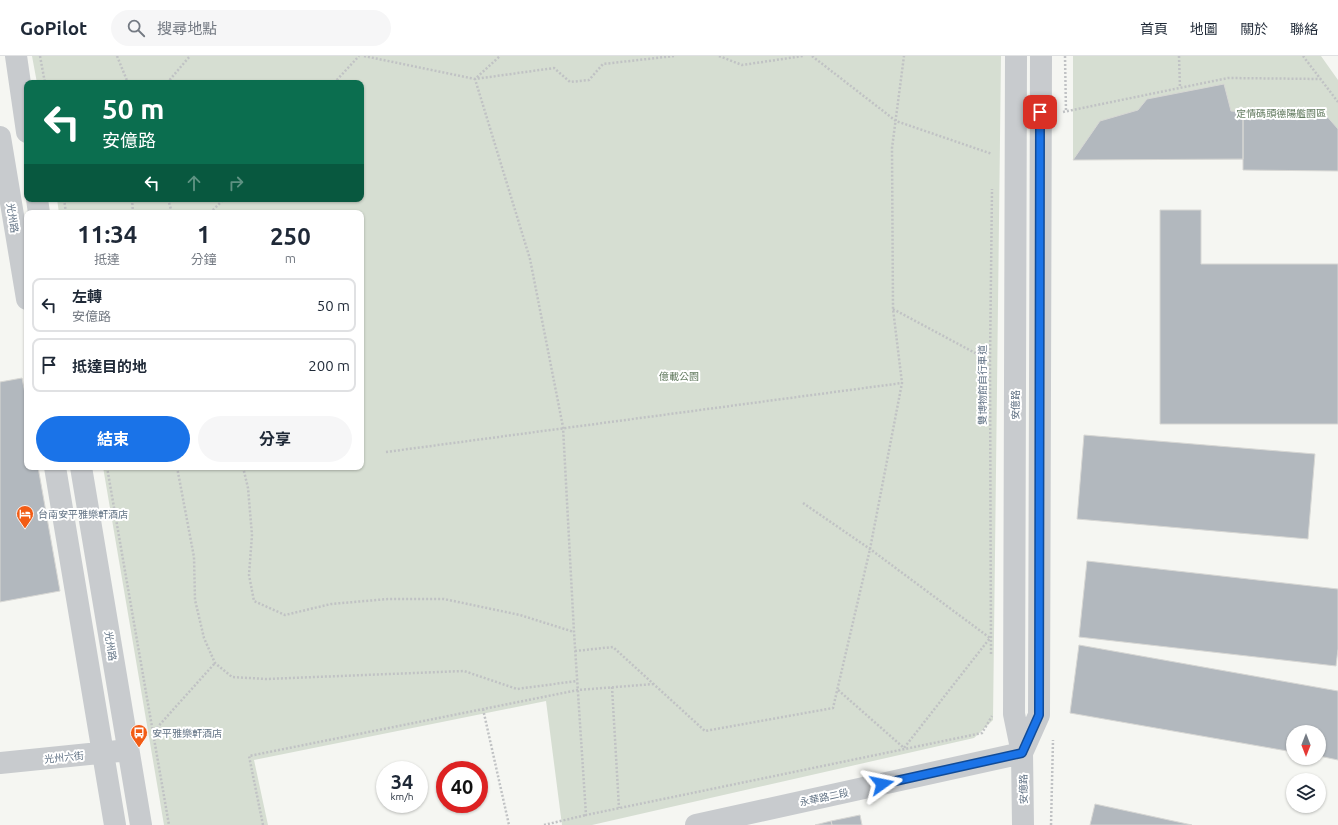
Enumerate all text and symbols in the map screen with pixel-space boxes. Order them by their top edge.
search box [111,10,391,46]
text: GoPilot [20,17,87,39]
icon: search [125,17,147,39]
text: 搜尋地點 [157,20,217,37]
text: 首頁 [1140,21,1168,37]
text: 地圖 [1190,21,1218,37]
text: 關於 [1240,21,1268,37]
text: 聯絡 [1290,21,1318,37]
text: 50 m [102,93,164,124]
pin [1023,95,1057,129]
icon: left [36,96,88,148]
icon: arrive [1029,101,1051,123]
park label: 定情碼頭德陽艦園區 [1236,108,1326,119]
text: 安億路 [102,130,156,150]
icon: left [141,172,163,194]
icon: ahead [183,172,205,194]
icon: right [225,172,247,194]
street label: 光州路 [5,202,20,234]
text: 11:34 [77,221,137,248]
text: 1 [197,221,211,248]
text: 250 [270,223,311,250]
text: m [285,251,296,265]
text: 抵達 [94,252,120,266]
text: 分鐘 [191,252,217,266]
text: 左轉 [72,288,102,305]
icon: left [38,294,60,316]
text: 50 m [317,297,350,314]
text: 安億路 [72,309,111,323]
street label: 雙博物館自行車道 [977,345,988,425]
icon: arrive [38,354,60,376]
text: 200 m [308,357,350,374]
text: 抵達目的地 [72,358,147,375]
park label: 億載公園 [659,371,699,382]
street label: 安億路 [1010,390,1021,420]
button: 結束 [36,416,190,462]
button: 分享 [198,416,352,462]
hotel icon: 台南安平雅樂軒酒店 [15,504,35,529]
place label: 台南安平雅樂軒酒店 [38,509,128,520]
street label: 光州路 [103,630,118,662]
bus stop icon: 安平雅樂軒酒店 [129,723,149,748]
north arrow [1286,725,1326,765]
map controls [1286,725,1326,813]
place label: 安平雅樂軒酒店 [152,728,222,739]
street label: 光州六街 [44,750,85,765]
speed limit sign: 40 [436,761,488,813]
position arrow [861,763,903,805]
text: 34 [391,770,413,793]
button: layers [1286,773,1326,813]
street label: 安億路 [1018,774,1029,804]
street label: 永華路二段 [799,787,850,808]
text: km/h [390,791,414,802]

